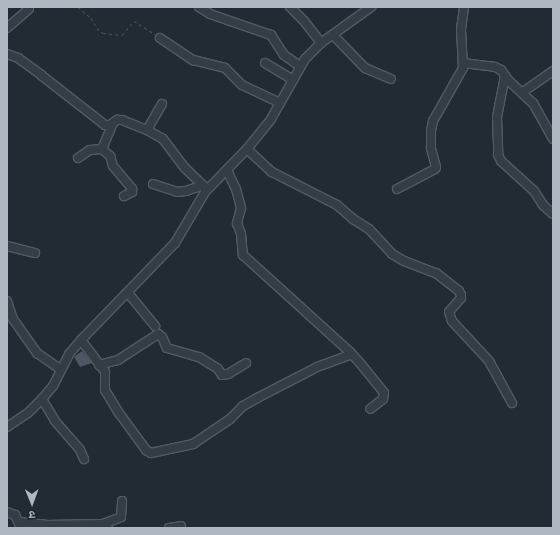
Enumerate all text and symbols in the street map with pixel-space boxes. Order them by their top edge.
north arrow [12,483,52,523]
text: उ [29,508,36,522]

